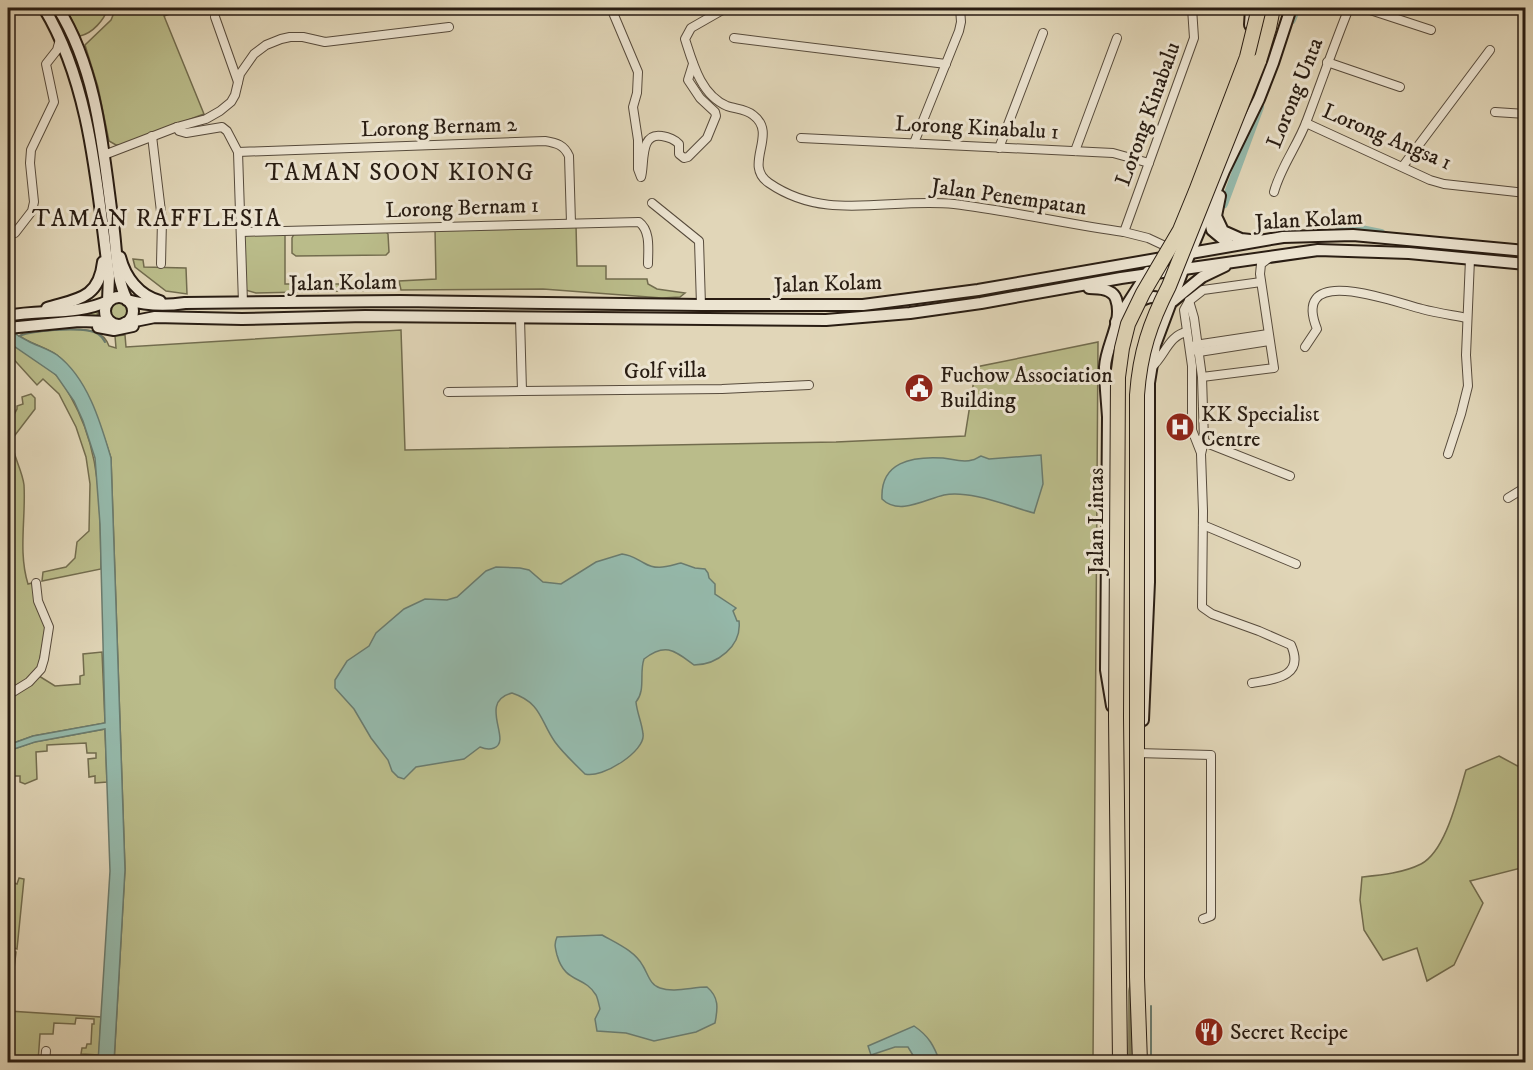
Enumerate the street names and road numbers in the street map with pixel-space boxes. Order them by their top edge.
street label: Lorong Unta [1261,33,1330,152]
street label: Lorong Kinabalu [1109,38,1187,190]
street label: Lorong Angsa 1 [1318,98,1456,176]
street label: Lorong Kinabalu 1 [894,110,1060,146]
street label: Lorong Bernam 2 [360,111,518,143]
street label: Jalan Penempatan [928,172,1089,221]
street label: Lorong Bernam 1 [385,192,539,224]
street label: Jalan Kolam [1252,204,1364,236]
street label: Jalan Kolam [287,269,397,297]
street label: Jalan Kolam [771,269,883,299]
street label: Golf villa [624,357,707,385]
street label: Jalan Lintas [1083,468,1110,576]

